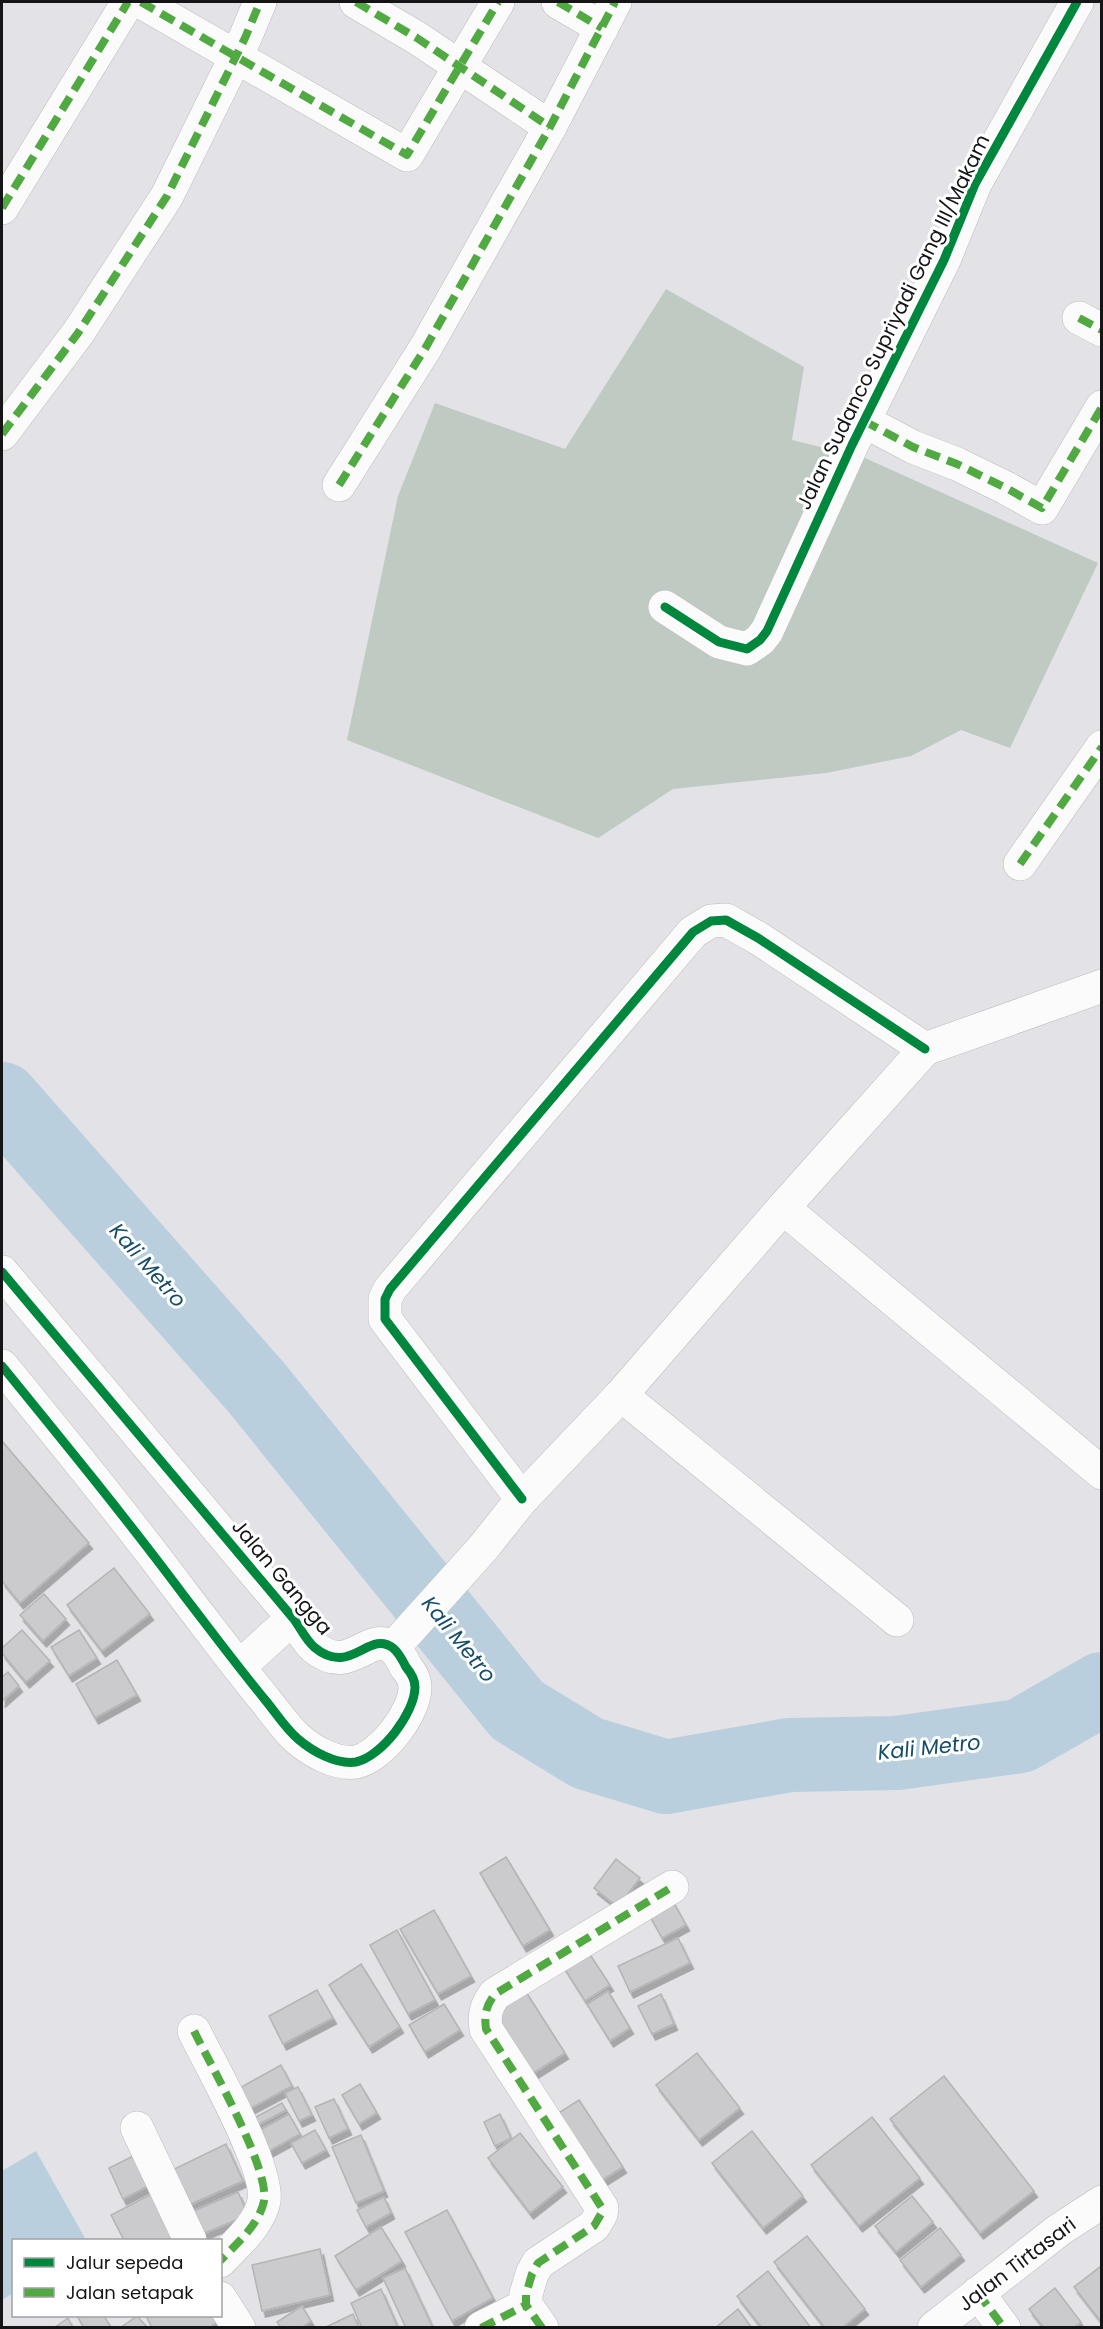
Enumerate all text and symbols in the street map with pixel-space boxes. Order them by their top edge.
street label: Jalan Sudanco Supriyadi Gang III/Makam [790,130,996,514]
water label: Kali Metro [103,1216,193,1314]
street label: Jalan Gangga [225,1513,339,1641]
water label: Kali Metro [415,1590,503,1688]
water label: Kali Metro [876,1727,982,1767]
street label: Jalan Tirtasari [952,2210,1082,2318]
legend [12,2239,222,2317]
text: Jalur sepeda [66,2250,183,2275]
text: Jalan setapak [66,2280,194,2305]

